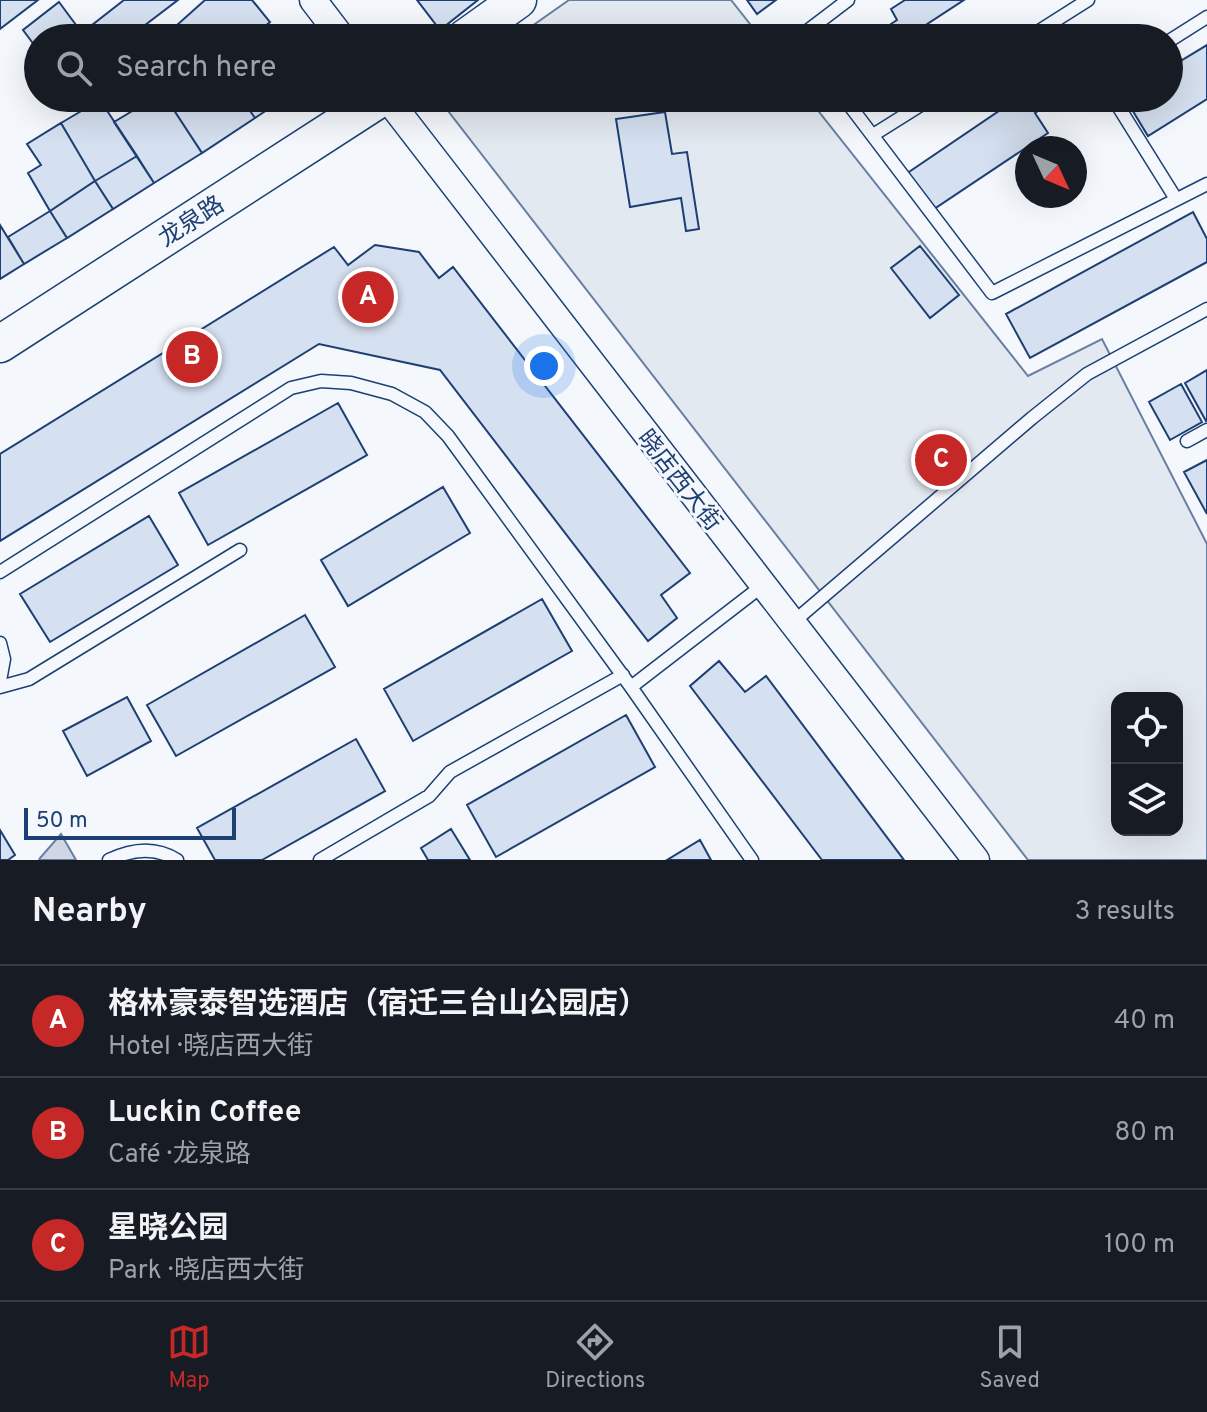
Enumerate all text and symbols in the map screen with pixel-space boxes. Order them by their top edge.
search box [24,24,1183,112]
icon: search [52,46,96,90]
text: Search here [116,50,276,87]
north arrow [1015,136,1087,208]
street label: 龙泉路 [154,190,230,255]
pin: A [342,267,394,327]
pin: B [166,327,218,387]
your location [524,346,564,386]
street label: 晓店西大街 [630,425,727,538]
pin: C [915,430,967,490]
map controls [1111,692,1183,836]
button: locate [1111,692,1183,764]
button: layers [1111,764,1183,836]
scale bar [24,804,236,840]
text: 50 m [36,808,88,835]
text: Nearby [32,891,147,934]
text: 3 results [1075,896,1175,929]
text: 格林豪泰智选酒店（宿迁三台山公园店） [108,987,648,1024]
text: A [49,1005,67,1038]
text: 40 m [1114,1005,1175,1038]
text: Hotel · 晓店西大街 [108,1031,313,1064]
text: Luckin Coffee [108,1095,301,1132]
text: B [49,1117,67,1150]
text: 80 m [1115,1117,1175,1150]
text: Café · 龙泉路 [108,1139,251,1172]
text: 星晓公园 [108,1211,228,1248]
text: C [50,1229,66,1262]
text: 100 m [1104,1229,1175,1262]
text: Park · 晓店西大街 [108,1255,304,1288]
tab: Map [167,1320,211,1395]
tab: Directions [545,1320,645,1395]
tab: Saved [979,1320,1040,1395]

